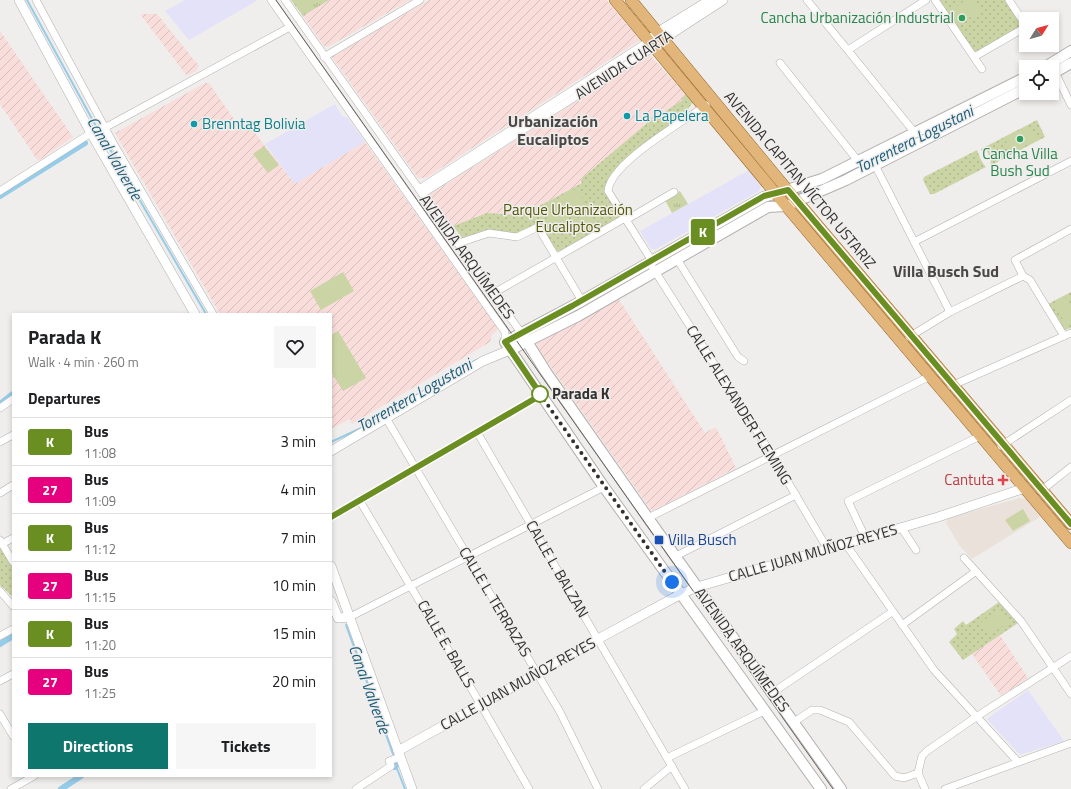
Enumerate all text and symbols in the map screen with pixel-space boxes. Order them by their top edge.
place label: Cancha Urbanización Industrial [760,6,954,29]
north arrow [1019,12,1059,52]
map controls [1019,12,1059,100]
marker: Cancha Urbanización Industrial [957,13,967,23]
street label: AVENIDA CUARTA [570,24,677,105]
button: locate [1019,60,1059,100]
street label: AVENIDA CAPITAN VÍCTOR USTARIZ [719,86,882,274]
water label: Torrentera Logustani [851,98,979,179]
place label: La Papelera [635,104,709,127]
district label: Urbanización Eucaliptos [508,109,598,151]
marker: La Papelera [622,111,632,121]
water label: Canal Valverde [81,112,149,206]
place label: Brenntag Bolivia [202,112,306,135]
marker: Brenntag Bolivia [189,119,199,129]
marker: Cancha Villa Bush Sud [1015,134,1025,144]
place label: Cancha Villa Bush Sud [982,142,1058,182]
street label: AVENIDA ARQUÍMEDES [414,189,521,324]
park label: Parque Urbanización Eucaliptos [503,198,633,238]
line badge: K [690,219,716,245]
text: K [699,221,707,242]
district label: Villa Busch Sud [893,259,999,283]
street label: CALLE ALEXANDER FLEMING [681,320,798,489]
text: Parada K [28,322,101,351]
button: heart [274,326,316,368]
water label: Torrentera Logustani [352,351,478,438]
text: Walk · 4 min · 260 m [28,352,139,372]
place label: Parada K [552,382,610,405]
marker: Parada K [531,385,549,403]
text: Departures [28,387,101,410]
text: Bus [84,420,109,443]
text: 3 min [280,430,316,453]
text: K [46,431,54,452]
text: 11:08 [84,443,116,463]
text: Bus [84,468,109,491]
place label: Cantuta [944,468,994,491]
marker: Cantuta [997,474,1009,486]
text: 4 min [280,478,316,501]
text: 27 [42,479,58,500]
text: 11:09 [84,491,116,511]
text: Bus [84,516,109,539]
street label: CALLE L. BALZAN [520,516,595,622]
street label: CALLE JUAN MUÑOZ REYES [726,517,900,588]
text: 7 min [280,526,316,549]
text: K [46,527,54,548]
place label: Villa Busch [668,528,737,551]
marker: Villa Busch [653,534,665,546]
text: 11:12 [84,539,116,559]
street label: CALLE L. TERRAZAS [453,542,538,661]
text: Bus [84,564,109,587]
your location [662,572,682,592]
text: 10 min [272,574,316,597]
text: 27 [42,575,58,596]
street label: AVENIDA ARQUÍMEDES [689,582,796,717]
text: 11:15 [84,587,116,607]
street label: CALLE E. BALLS [412,595,481,692]
text: Bus [84,612,109,635]
text: 15 min [272,622,316,645]
text: K [46,623,54,644]
street label: CALLE JUAN MUÑOZ REYES [436,631,600,736]
text: 11:20 [84,635,116,655]
water label: Canal Valverde [343,641,398,738]
text: Bus [84,660,109,683]
text: 20 min [272,670,316,693]
text: 27 [42,671,58,692]
text: 11:25 [84,683,116,703]
button: Directions [28,723,168,769]
button: Tickets [176,723,316,769]

